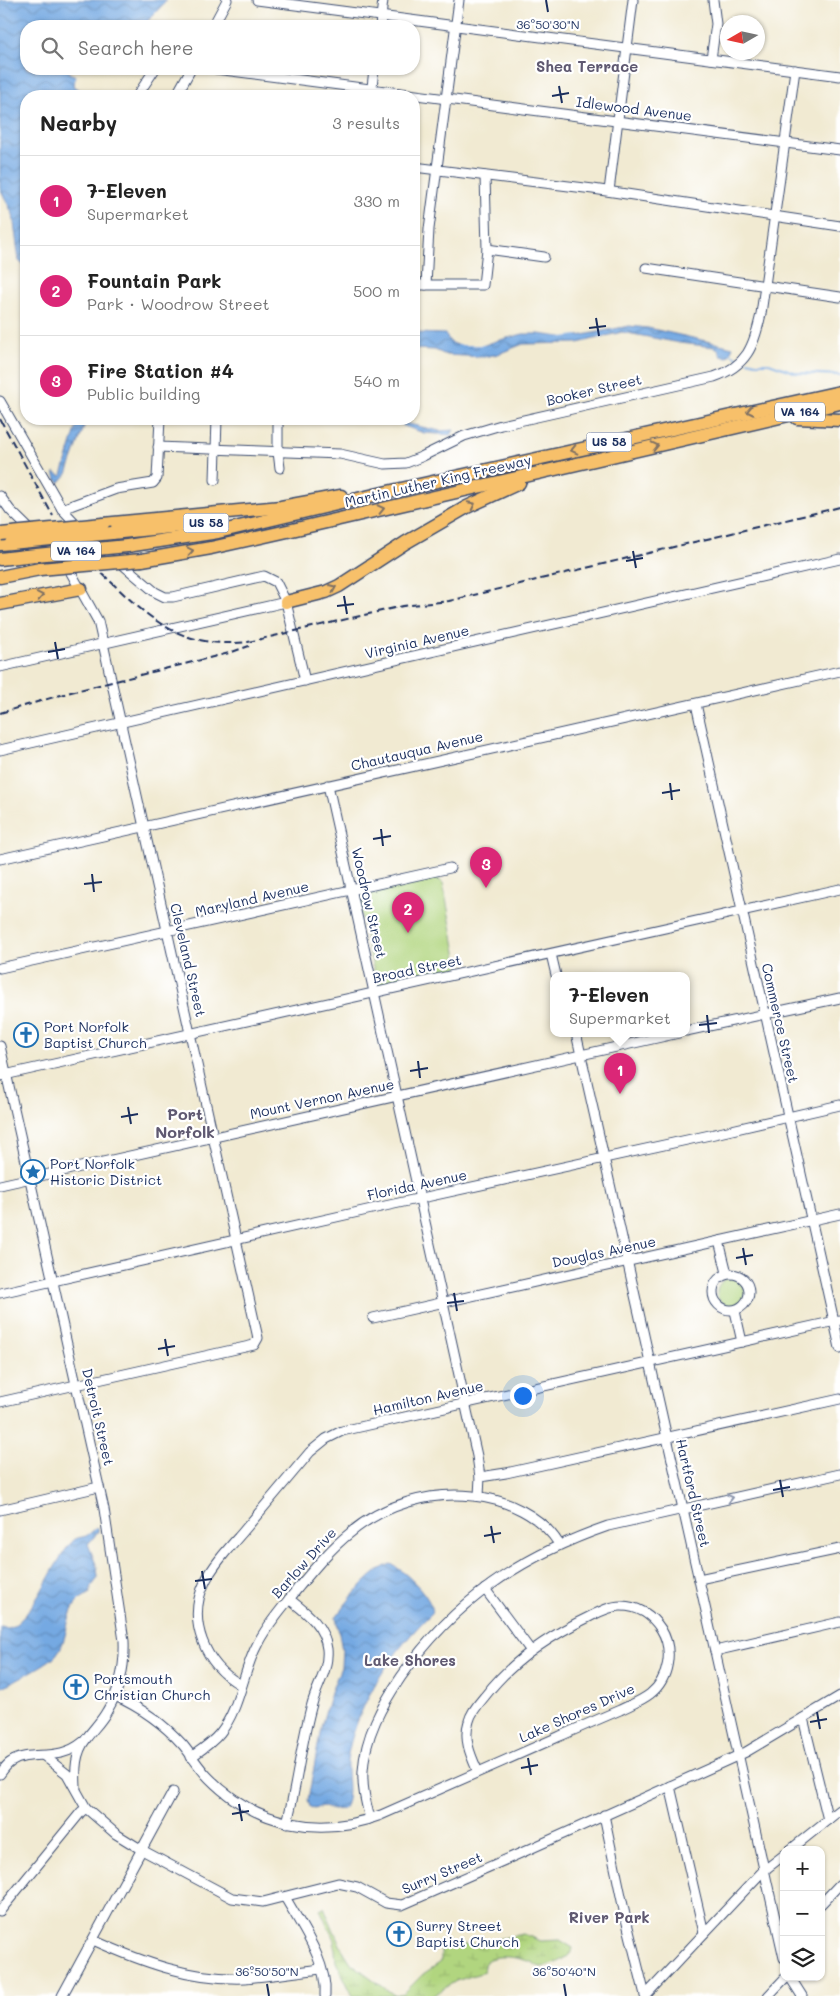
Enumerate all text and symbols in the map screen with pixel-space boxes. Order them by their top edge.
north arrow [720,15,765,60]
text: 36°50'30"N [516,16,580,32]
search box [20,20,420,75]
icon: search [38,34,66,62]
text: Search here [78,35,194,60]
district label: Shea Terrace [536,56,638,76]
street label: Idlewood Avenue [575,92,693,125]
text: Nearby [40,109,117,136]
text: 3 results [332,112,400,133]
text: 7-Eleven [87,178,167,203]
text: 1 [52,190,60,211]
text: 330 m [354,190,400,211]
text: Supermarket [87,203,189,224]
text: Fountain Park [87,268,222,293]
text: 2 [52,280,60,301]
text: 500 m [353,280,400,301]
text: Park · Woodrow Street [87,293,270,314]
text: Fire Station #4 [87,358,234,383]
street label: Booker Street [544,369,644,410]
text: 3 [51,370,61,391]
text: 540 m [354,370,400,391]
text: Public building [87,383,200,404]
road number: VA 164 [775,402,825,422]
one-way arrow [746,405,755,416]
road number: US 58 [586,432,632,452]
one-way arrow [650,441,659,452]
one-way arrow [570,444,579,455]
street label: Martin Luther King Freeway [343,450,533,511]
one-way arrow [467,501,476,511]
one-way arrow [377,504,386,515]
road number: US 58 [184,514,228,532]
road number: VA 164 [51,542,101,560]
one-way arrow [186,547,194,557]
one-way arrow [328,584,337,595]
one-way arrow [36,592,45,602]
street label: Virginia Avenue [363,620,471,663]
street label: Chautauqua Avenue [349,726,485,775]
street label: Woodrow Street [348,846,391,960]
pin: 3 [470,847,502,888]
street label: Maryland Avenue [193,876,311,921]
pin: 2 [392,892,424,933]
street label: Cleveland Street [166,901,211,1019]
street label: Broad Street [371,950,463,987]
street label: Commerce Street [757,961,803,1085]
popup [550,972,690,1037]
text: 7-Eleven [569,982,649,1007]
text: Supermarket [569,1007,671,1028]
place label: Port Norfolk Baptist Church [44,1017,147,1052]
church icon: Port Norfolk Baptist Church [13,1022,39,1048]
pin: 1 [604,1053,636,1094]
street label: Mount Vernon Avenue [248,1074,396,1123]
district label: Port Norfolk [155,1103,215,1142]
place label: Port Norfolk Historic District [50,1154,162,1189]
place icon: Port Norfolk Historic District [20,1159,46,1185]
street label: Florida Avenue [365,1165,469,1204]
street label: Douglas Avenue [550,1231,658,1272]
street label: Detroit Street [78,1366,119,1467]
street label: Hamilton Avenue [371,1376,485,1419]
your location [510,1383,536,1409]
street label: Hartford Street [672,1437,715,1549]
one-way arrow [726,1494,735,1504]
street label: Barlow Drive [267,1523,340,1602]
district label: Lake Shores [364,1650,456,1670]
place label: Portsmouth Christian Church [94,1669,210,1704]
church icon: Portsmouth Christian Church [63,1674,89,1700]
street label: Lake Shores Drive [516,1678,638,1747]
map controls [780,1846,825,1981]
button: + [780,1846,825,1891]
street label: Surry Street [399,1847,485,1898]
button: − [780,1891,825,1936]
district label: River Park [568,1907,650,1927]
place label: Surry Street Baptist Church [416,1916,519,1951]
church icon: Surry Street Baptist Church [386,1921,412,1947]
button: layers [780,1936,825,1981]
text: 36°50'50"N [235,1963,299,1979]
text: 36°50'40"N [532,1963,596,1979]

